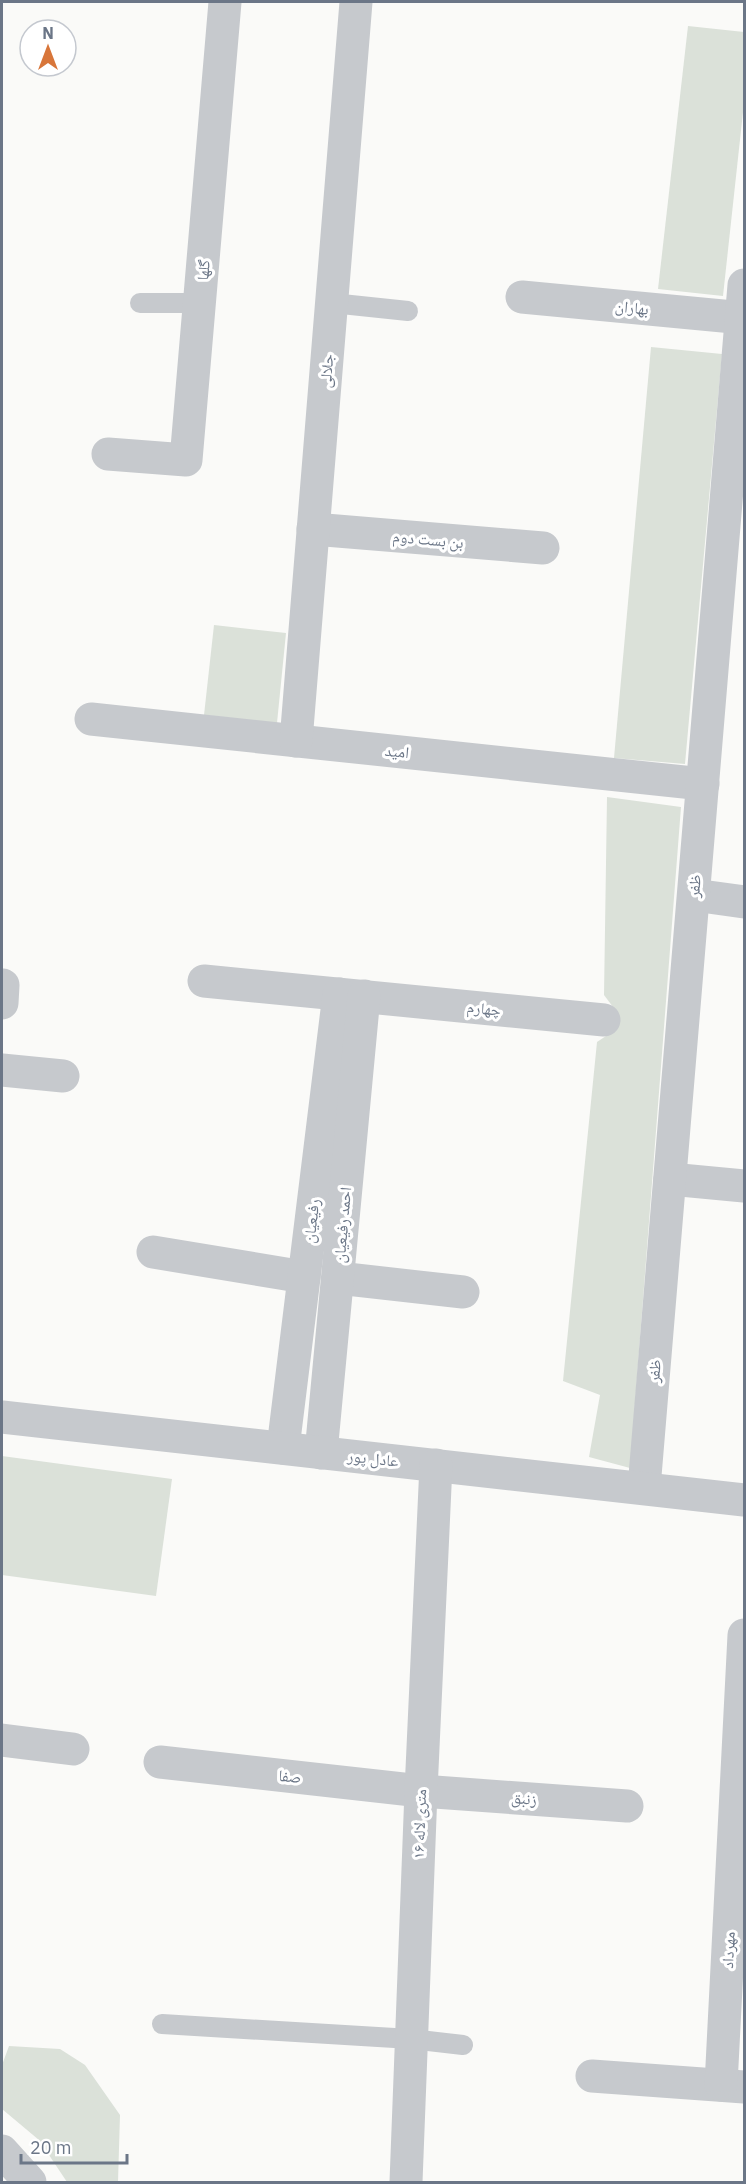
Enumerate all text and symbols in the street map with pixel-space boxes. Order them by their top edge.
north arrow [18,18,78,78]
text: N [42,23,54,43]
street label: گلها [192,258,214,281]
street label: بهاران [614,295,650,320]
street label: جلالی [315,353,338,389]
street label: بن بست دوم [392,526,464,553]
street label: امید [384,740,410,762]
street label: ظفر [683,874,705,899]
street label: چهارم [466,996,502,1021]
street label: احمد رفیعیان [329,1186,356,1264]
street label: رفیعیان [298,1198,325,1244]
street label: ظفر [643,1359,665,1384]
street label: عادل پور [345,1445,400,1472]
street label: صفا [278,1765,302,1787]
street label: زنبق [510,1787,537,1810]
street label: ۱۶ متری لاله [408,1789,431,1859]
street label: مهرداد [717,1931,739,1969]
scale bar [21,2127,128,2165]
text: 20 m [30,2136,72,2159]

